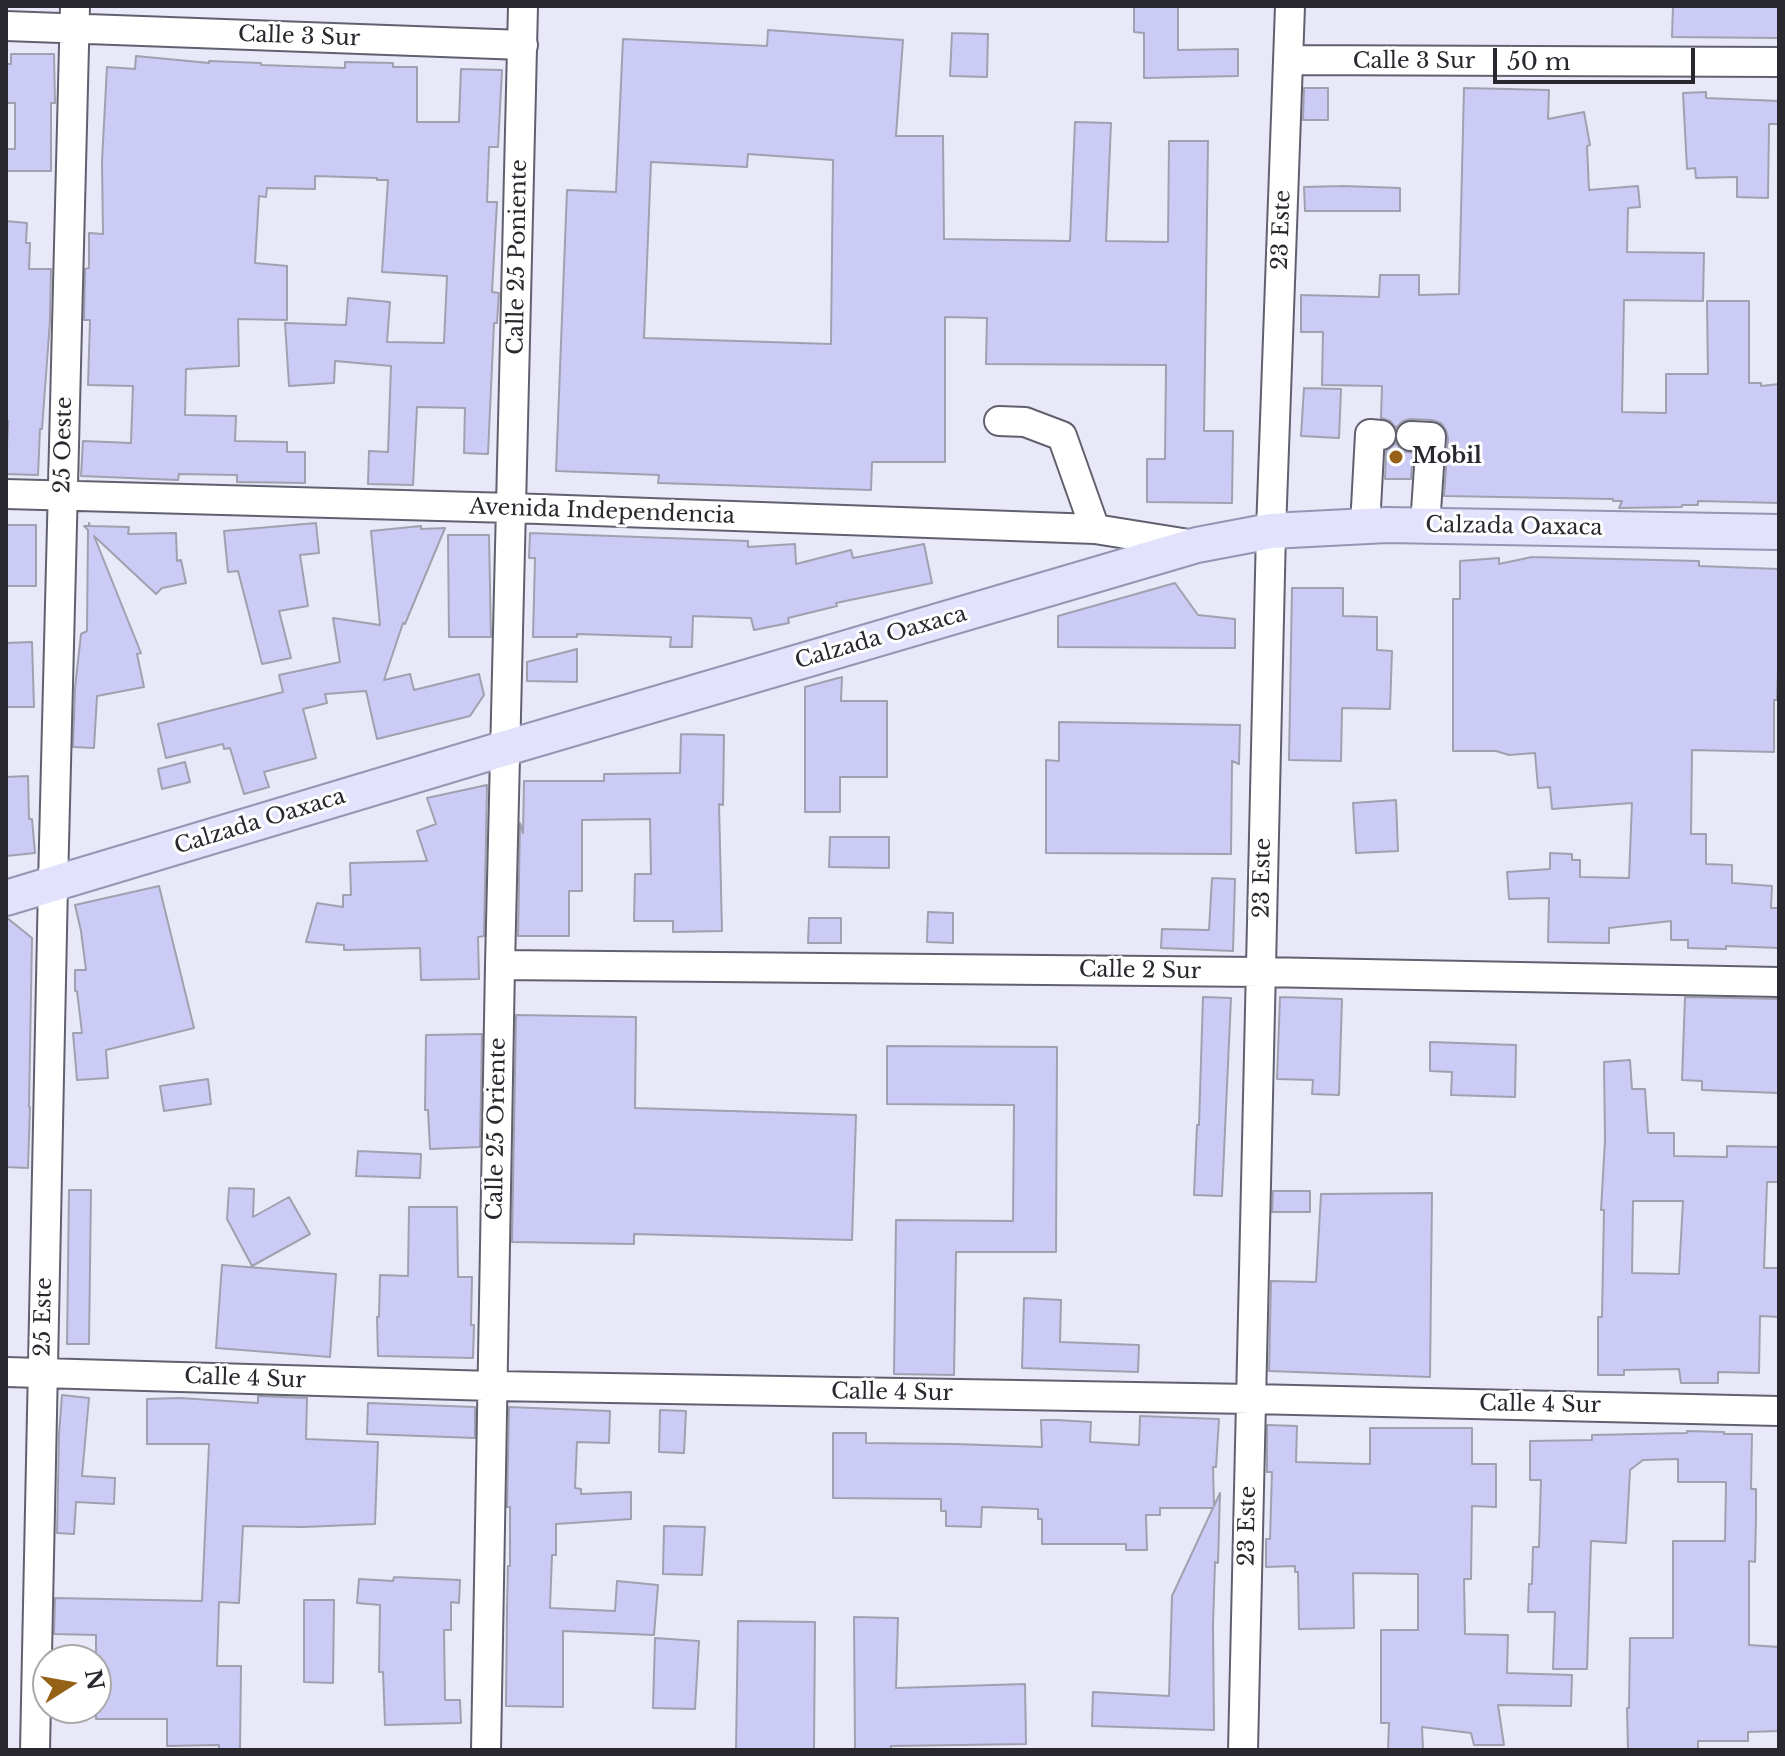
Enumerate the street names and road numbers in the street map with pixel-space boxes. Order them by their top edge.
street label: Calle 3 Sur [237,22,361,52]
street label: Calle 3 Sur [1353,49,1475,75]
street label: Calle 25 Poniente [503,159,533,355]
street label: 23 Este [1267,189,1297,271]
street label: 25 Oeste [50,396,78,494]
street label: Avenida Independencia [469,494,735,530]
street label: Calzada Oaxaca [1425,512,1603,542]
street label: Calzada Oaxaca [792,601,970,675]
street label: Calzada Oaxaca [171,783,349,861]
street label: 23 Este [1249,838,1277,918]
street label: Calle 2 Sur [1079,957,1201,985]
street label: Calle 25 Oriente [482,1037,512,1221]
street label: 25 Este [30,1277,58,1357]
street label: Calle 4 Sur [184,1364,306,1394]
street label: Calle 4 Sur [831,1379,953,1407]
street label: Calle 4 Sur [1479,1391,1601,1419]
street label: 23 Este [1234,1486,1262,1566]

